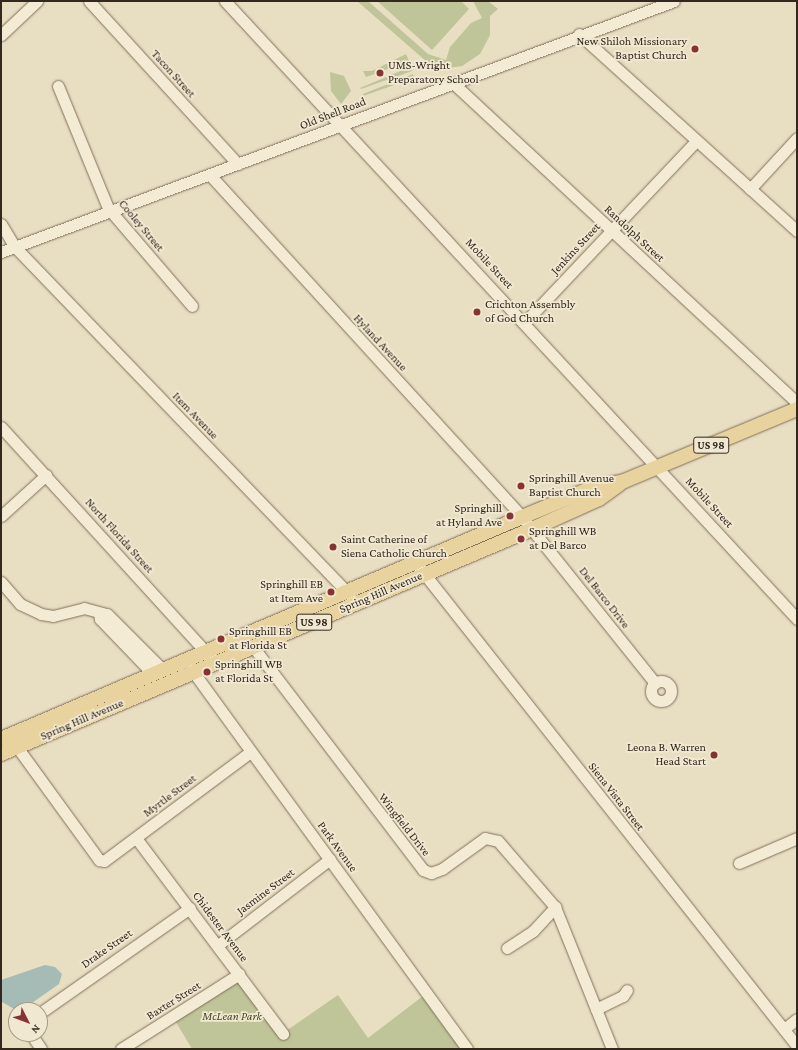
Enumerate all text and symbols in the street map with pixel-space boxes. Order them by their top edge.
place label: New Shiloh Missionary Baptist Church [576,35,687,63]
marker: New Shiloh Missionary Baptist Church [690,44,700,54]
street label: Tacon Street [148,47,198,101]
place label: UMS-Wright Preparatory School [388,59,479,87]
marker: UMS-Wright Preparatory School [375,68,385,78]
street label: Old Shell Road [298,95,368,133]
street label: Cooley Street [115,197,167,255]
street label: Randolph Street [601,202,667,266]
street label: Jenkins Street [548,220,604,278]
street label: Mobile Street [462,236,516,292]
place label: Crichton Assembly of God Church [485,298,575,326]
marker: Crichton Assembly of God Church [472,307,482,317]
street label: Hyland Avenue [350,312,410,374]
street label: Item Avenue [169,389,221,443]
road number: US 98 [693,436,729,454]
place label: Springhill Avenue Baptist Church [529,472,614,500]
street label: Mobile Street [682,475,736,531]
marker: Springhill Avenue Baptist Church [516,481,526,491]
street label: North Florida Street [82,496,156,576]
place label: Springhill at Hyland Ave [436,502,502,530]
marker: Springhill at Hyland Ave [505,511,515,521]
place label: Springhill WB at Del Barco [529,525,596,553]
place label: Saint Catherine of Siena Catholic Church [341,533,447,561]
marker: Springhill WB at Del Barco [516,534,526,544]
marker: Saint Catherine of Siena Catholic Church [328,542,338,552]
street label: Del Barco Drive [576,564,632,632]
street label: Spring Hill Avenue [337,569,425,617]
place label: Springhill EB at Item Ave [260,578,323,606]
marker: Springhill EB at Item Ave [326,587,336,597]
road number: US 98 [296,613,332,631]
place label: Springhill EB at Florida St [229,625,292,653]
marker: Springhill EB at Florida St [216,634,226,644]
place label: Springhill WB at Florida St [215,658,282,686]
marker: Springhill WB at Florida St [202,667,212,677]
street label: Spring Hill Avenue [38,696,126,744]
place label: Leona B. Warren Head Start [627,741,706,769]
marker: Leona B. Warren Head Start [709,750,719,760]
street label: Siena Vista Street [585,760,647,834]
street label: Myrtle Street [141,771,199,821]
street label: Wingfield Drive [375,791,433,859]
street label: Park Avenue [314,819,360,875]
street label: Jasmine Street [234,866,298,918]
street label: Chidester Avenue [189,889,251,965]
street label: Drake Street [79,926,135,972]
street label: Baxter Street [144,979,204,1023]
north arrow [8,1002,48,1042]
park label: McLean Park [202,1010,262,1024]
text: N [29,1023,43,1036]

